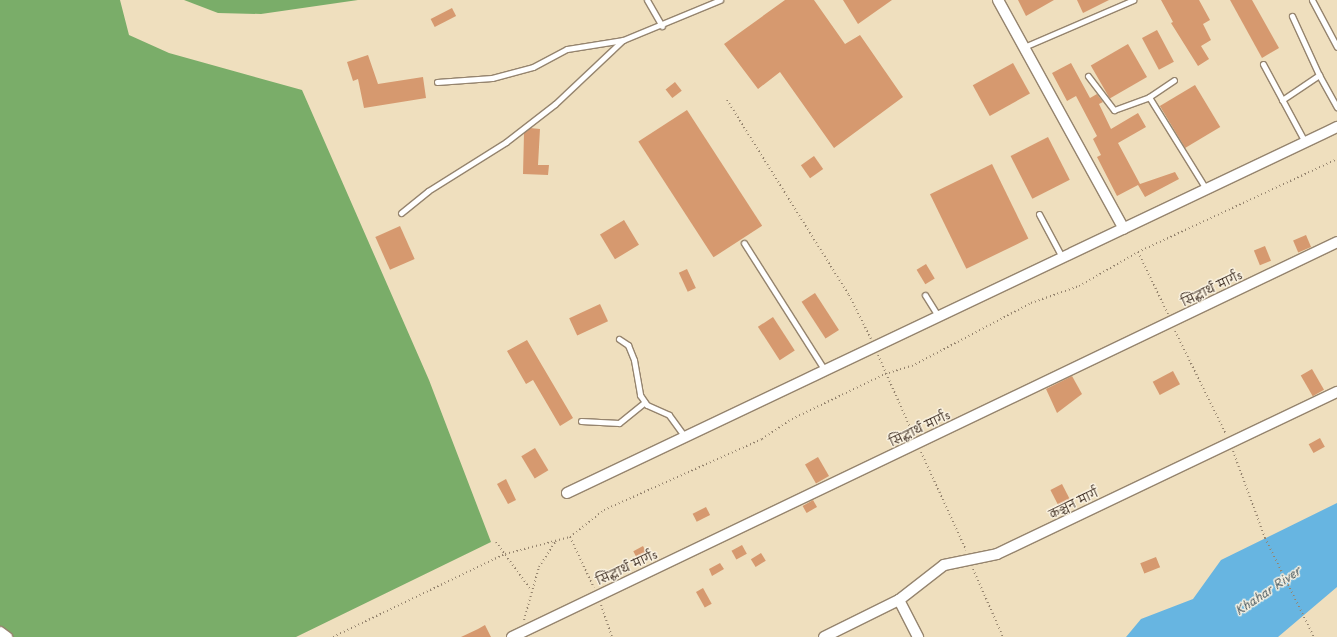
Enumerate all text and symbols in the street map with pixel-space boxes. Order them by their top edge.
street label: सिद्धार्थ मार्गs [1180,269,1244,309]
street label: सिद्धार्थ मार्गs [888,409,952,449]
street label: कञ्चन मार्ग [1047,487,1101,521]
street label: सिद्धार्थ मार्गs [594,548,660,588]
water label: Khahar River [1233,564,1303,618]

